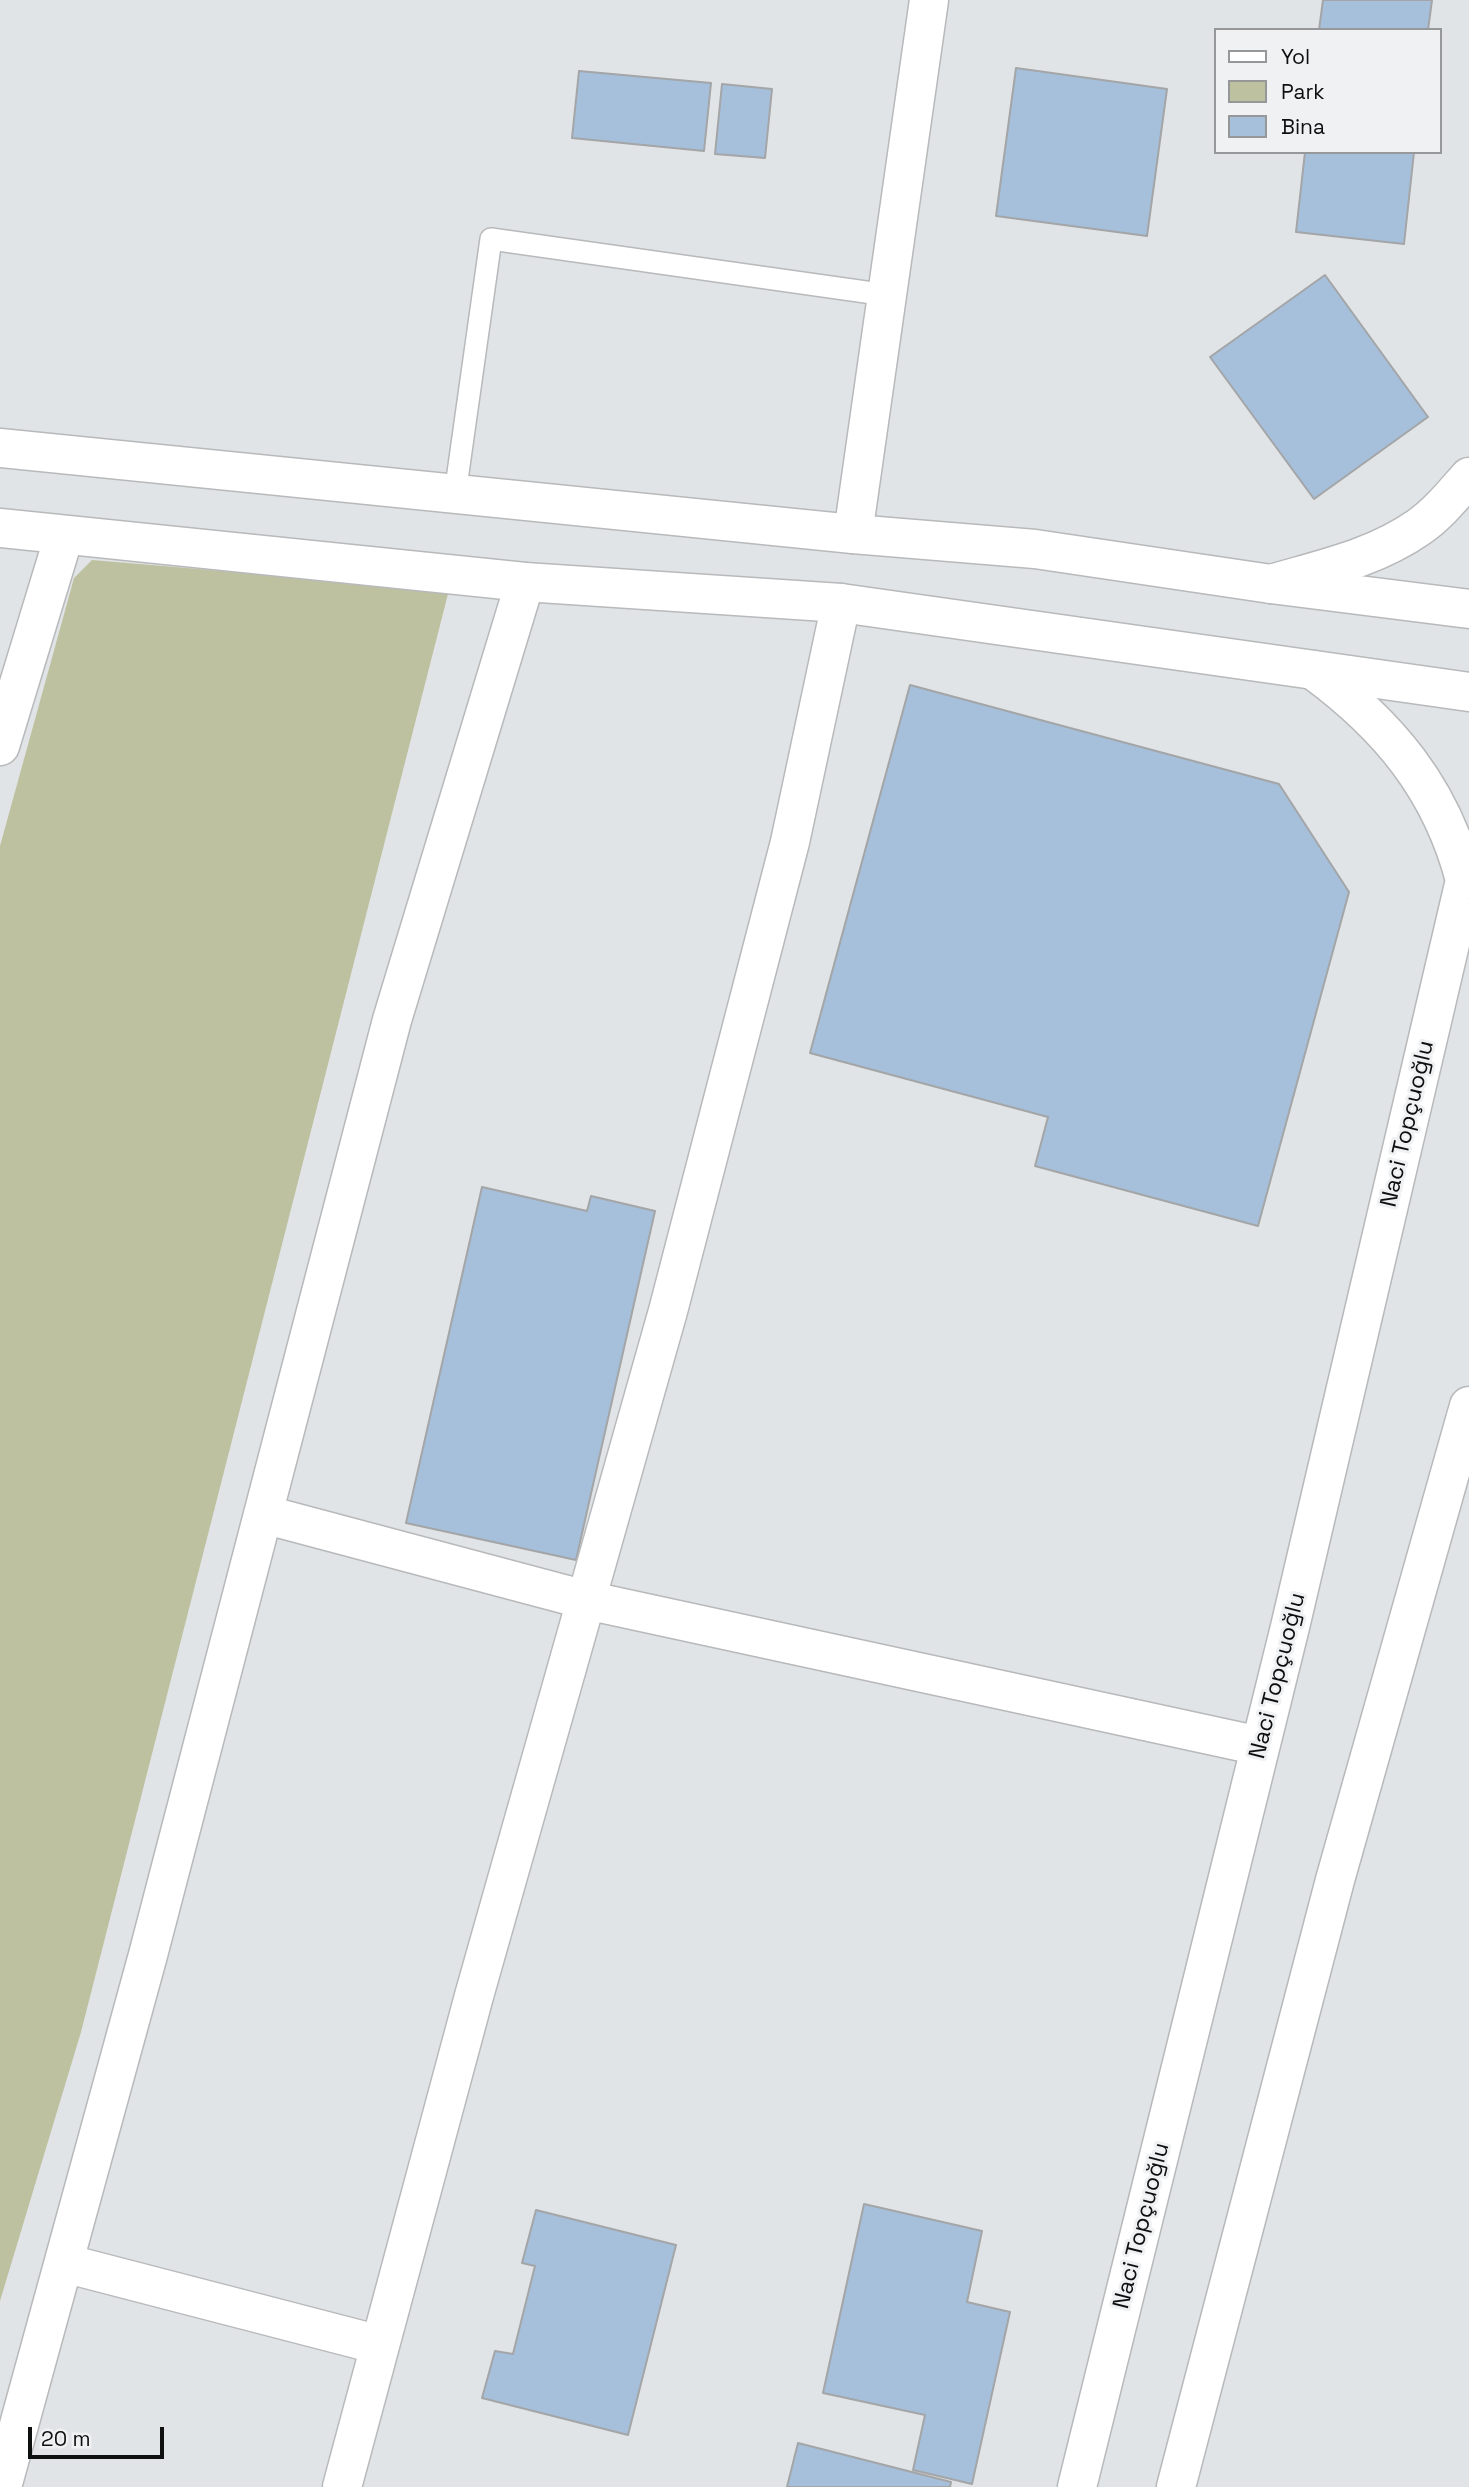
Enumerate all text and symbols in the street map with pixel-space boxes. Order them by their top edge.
legend [1214,28,1441,154]
text: Yol [1281,43,1310,70]
text: Park [1281,78,1325,105]
text: Bina [1281,113,1325,140]
street label: Naci Topçuoğlu [1375,1038,1441,1210]
street label: Naci Topçuoğlu [1244,1590,1312,1762]
street label: Naci Topçuoğlu [1108,2140,1176,2312]
scale bar [32,2414,168,2458]
text: 20 m [41,2425,91,2452]

